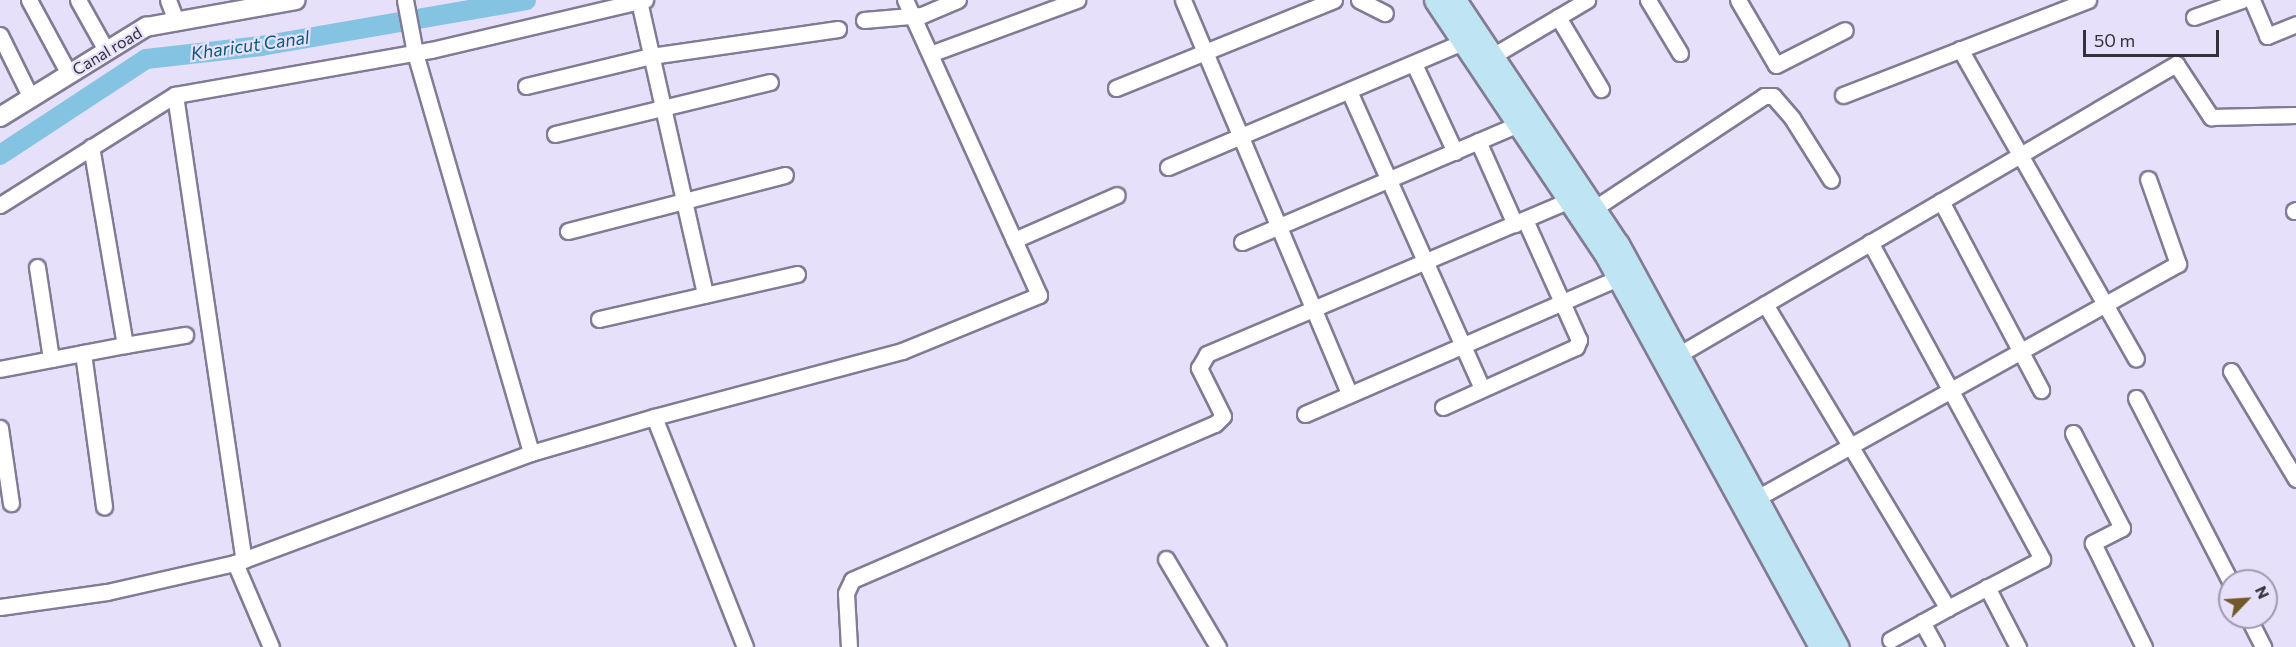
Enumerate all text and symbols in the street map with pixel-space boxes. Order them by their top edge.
scale bar [2086,18,2222,56]
street label: Canal road [69,23,145,79]
water label: Kharicut Canal [189,26,311,64]
text: 50 m [2094,29,2135,51]
north arrow [2218,569,2278,629]
text: N [2252,583,2274,601]

